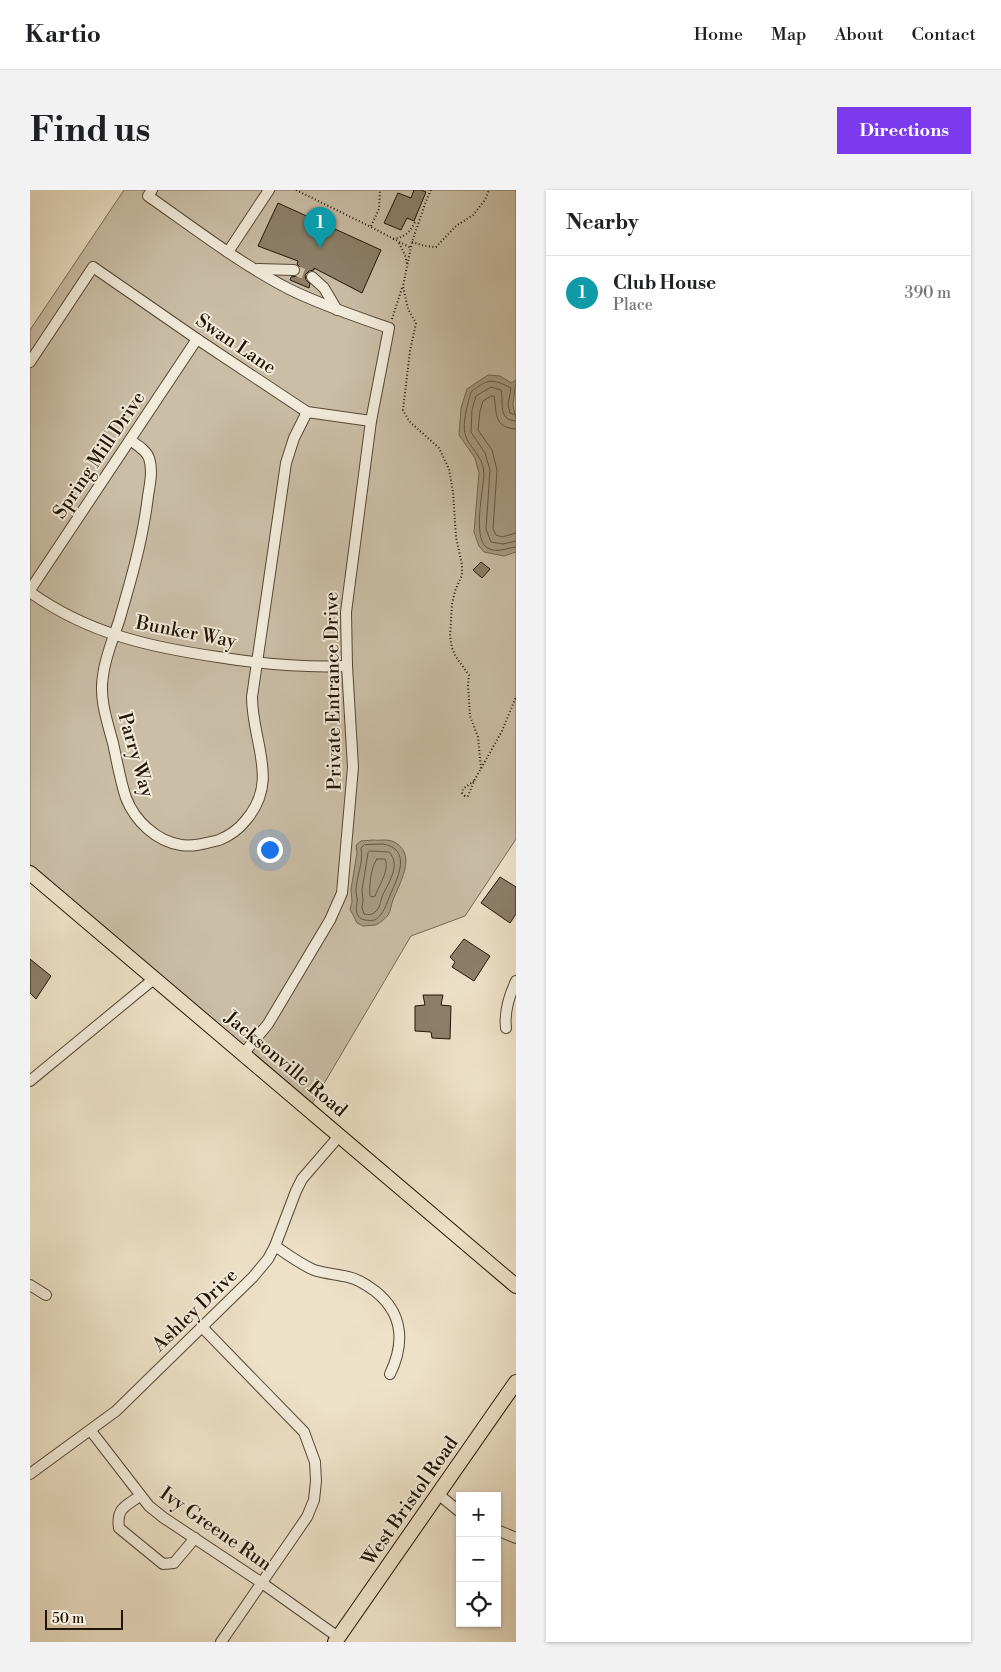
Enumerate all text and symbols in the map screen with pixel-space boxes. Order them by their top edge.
text: Kartio [25,20,101,50]
text: Home [694,23,743,46]
text: Map [771,23,807,46]
text: About [835,23,884,46]
text: Contact [912,23,976,46]
button: Directions [837,107,971,154]
text: Find us [30,109,150,152]
pin: 1 [304,207,336,248]
text: Nearby [566,210,639,236]
text: Club House [613,271,716,295]
text: 1 [578,283,586,303]
text: 390 m [905,283,951,303]
text: Place [613,295,653,315]
street label: Swan Lane [191,308,281,380]
street label: Spring Mill Drive [48,387,150,523]
street label: Private Entrance Drive [319,591,347,791]
street label: Bunker Way [133,610,239,654]
street label: Parry Way [112,710,160,801]
your location [257,837,283,863]
street label: Jacksonville Road [219,1005,352,1122]
street label: Ashley Drive [147,1263,243,1357]
street label: West Bristol Road [356,1432,464,1571]
street label: Ivy Greene Run [155,1482,277,1576]
map controls [456,1492,501,1627]
button: + [456,1492,501,1537]
button: − [456,1537,501,1582]
button: locate [456,1582,501,1627]
scale bar [45,1607,122,1630]
text: 50 m [52,1610,84,1628]

